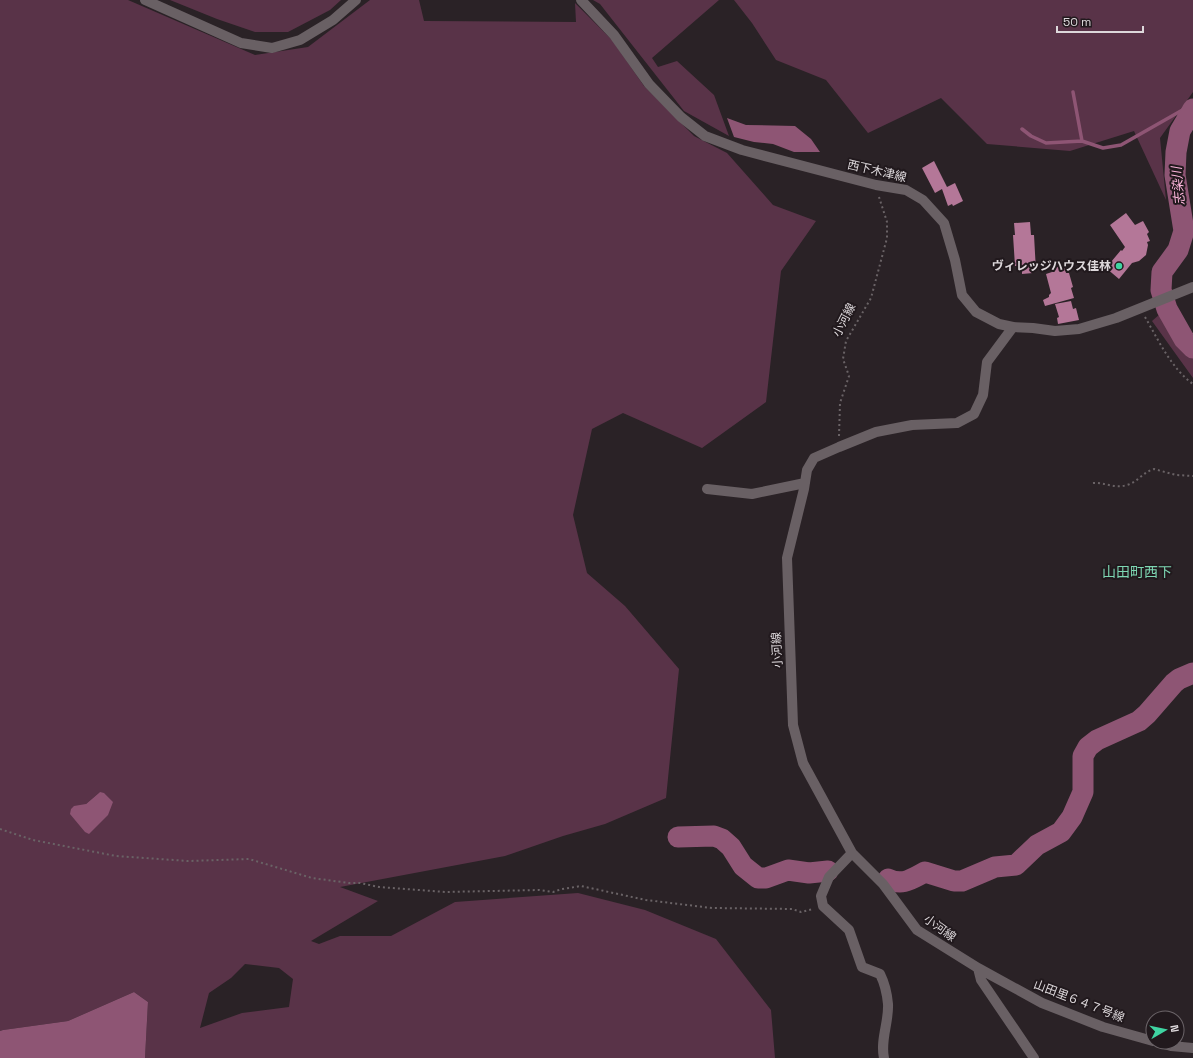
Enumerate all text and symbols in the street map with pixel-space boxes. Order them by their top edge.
scale bar [1057,8,1143,34]
text: 50 m [1063,14,1091,30]
street label: 西下木津線 [846,156,908,186]
water label: 志染川 [1168,164,1188,206]
place label: ヴィレッジハウス佳林 [992,258,1111,274]
marker: ヴィレッジハウス佳林 [1114,261,1124,271]
street label: 小河線 [829,300,859,340]
district label: 山田町西下 [1102,563,1172,581]
street label: 小河線 [768,632,786,668]
street label: 小河線 [921,911,959,945]
street label: 山田里６４７号線 [1031,976,1127,1026]
north arrow [1145,1010,1185,1050]
text: N [1167,1024,1182,1033]

